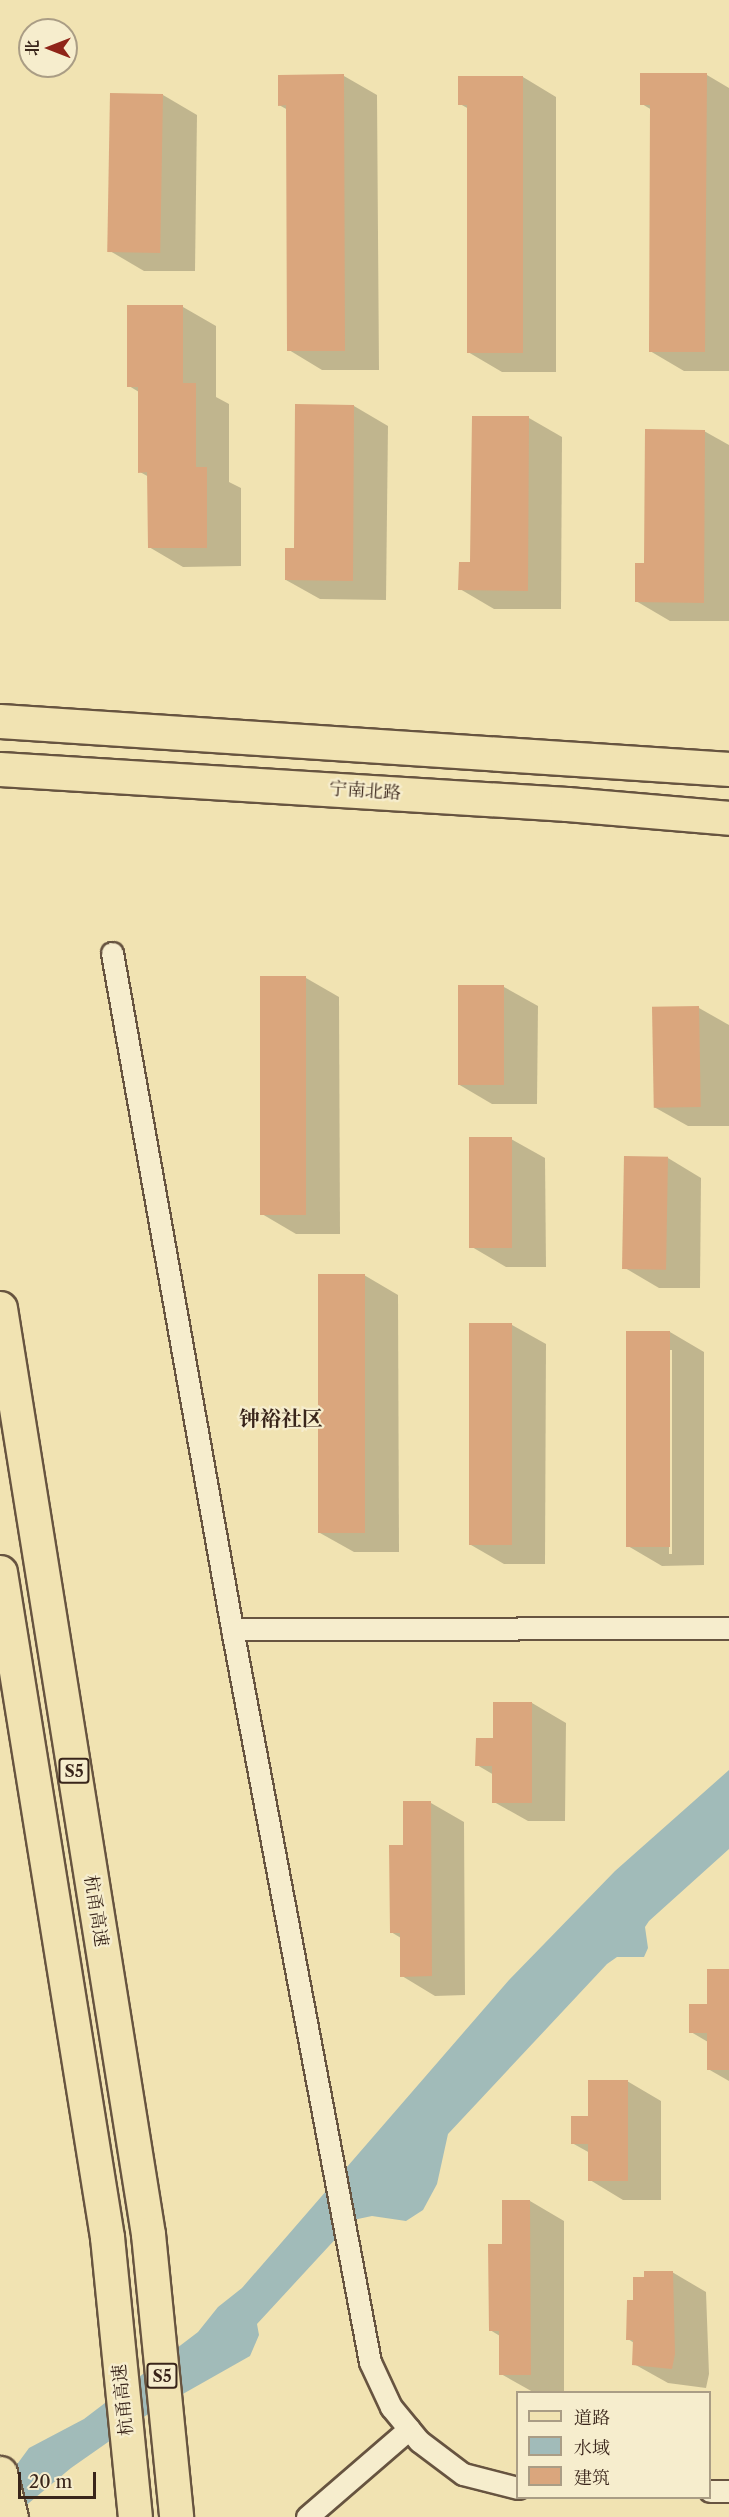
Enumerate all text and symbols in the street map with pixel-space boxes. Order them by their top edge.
north arrow [18,18,78,78]
text: 北 [22,40,42,56]
street label: 宁南北路 [328,778,402,804]
district label: 钟裕社区 [239,1406,323,1432]
road number: S5 [58,1758,90,1784]
street label: 杭甬高速 [80,1874,112,1948]
street label: 杭甬高速 [108,2363,138,2437]
road number: S5 [146,2363,178,2389]
legend [516,2391,711,2499]
text: 道路 [574,2407,610,2429]
text: 水域 [574,2437,610,2459]
scale bar [21,2460,99,2498]
text: 建筑 [574,2467,610,2489]
text: 20 m [29,2471,72,2493]

